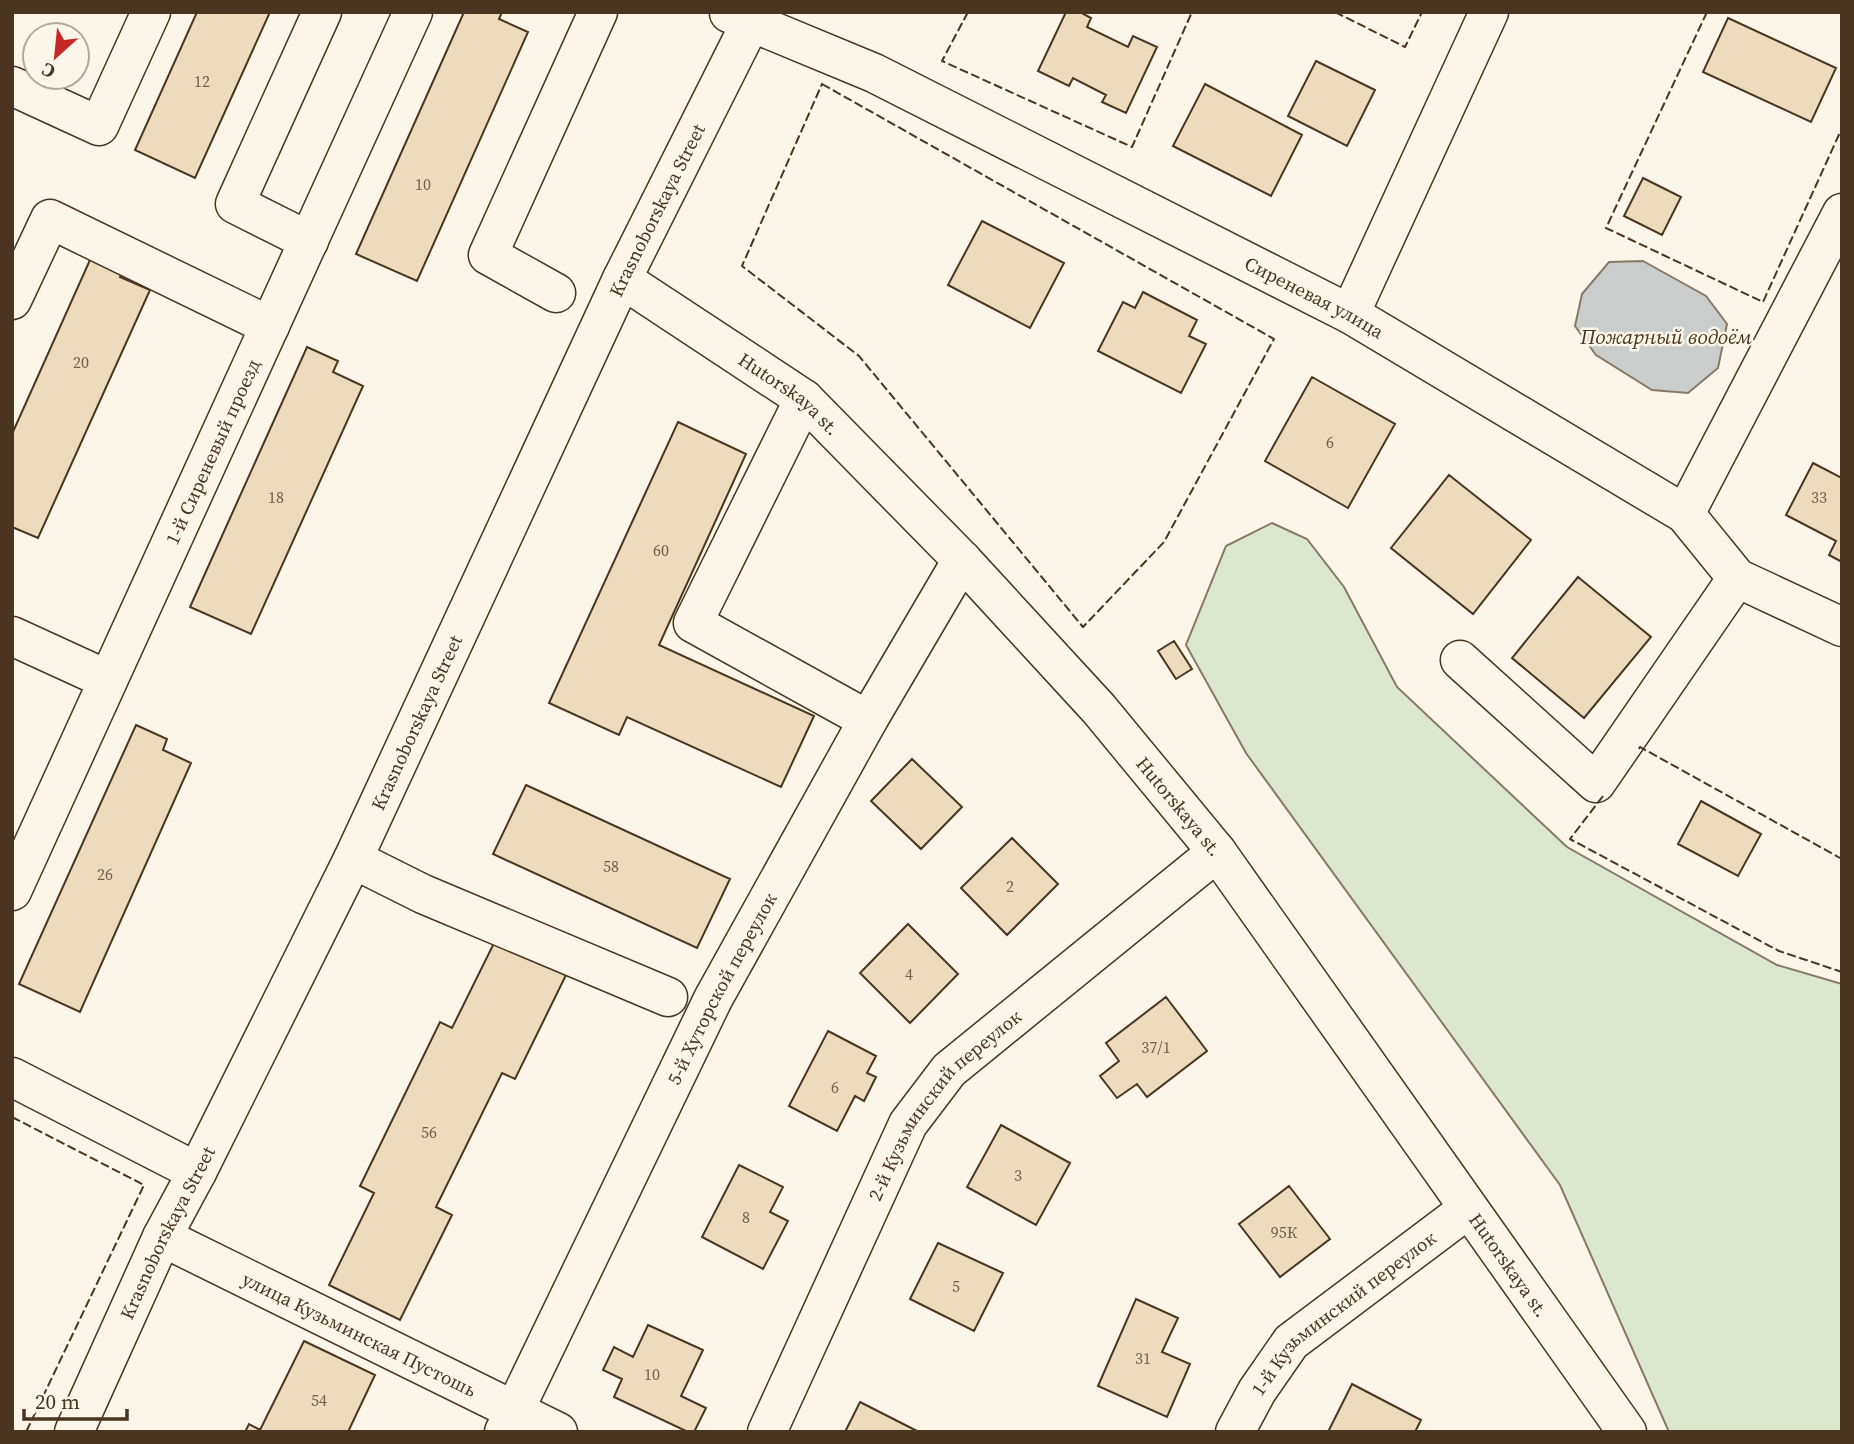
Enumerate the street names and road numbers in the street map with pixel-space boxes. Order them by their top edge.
street label: Krasnoborskaya Street [603,118,711,301]
street label: Сиреневая улица [1240,250,1389,345]
street label: Hutorskaya st. [733,346,845,441]
street label: 1-й Сиреневый проезд [159,354,266,549]
street label: Krasnoborskaya Street [365,630,468,814]
street label: Hutorskaya st. [1130,751,1228,861]
street label: 5-й Хуторской переулок [661,887,783,1089]
street label: 2-й Кузьминский переулок [862,1003,1027,1205]
street label: Krasnoborskaya Street [114,1141,221,1323]
street label: Hutorskaya st. [1463,1208,1555,1322]
street label: 1-й Кузьминский переулок [1245,1224,1442,1401]
street label: улица Кузьминская Пустошь [238,1266,481,1403]

